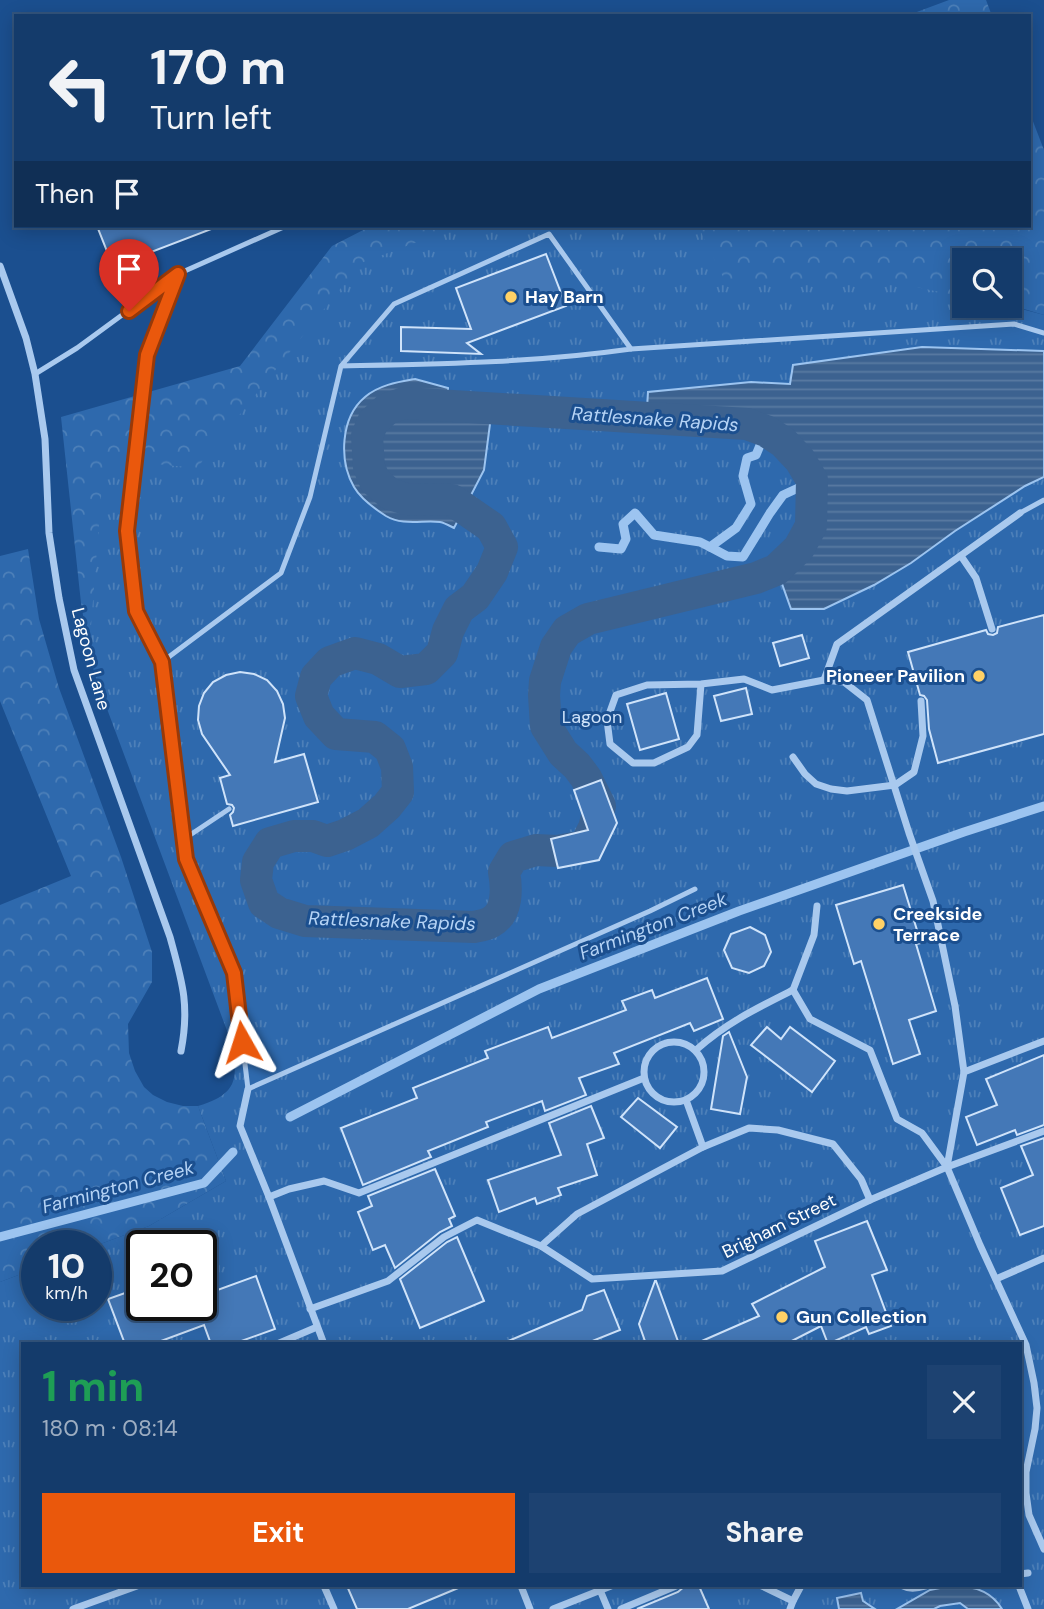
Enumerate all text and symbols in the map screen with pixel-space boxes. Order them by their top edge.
text: 170 m [150,35,286,99]
icon: left [35,42,126,133]
text: Turn left [150,97,272,139]
icon: arrive [108,175,146,213]
text: Then [35,177,94,211]
pin [99,239,159,311]
map controls [952,248,1022,318]
button: search [952,248,1022,318]
icon: arrive [110,250,148,288]
place label: Hay Barn [525,285,604,309]
marker: Hay Barn [503,289,519,305]
water label: Rattlesnake Rapids [571,401,739,437]
street label: Lagoon Lane [66,605,116,713]
place label: Pioneer Pavilion [826,664,965,688]
marker: Pioneer Pavilion [971,668,987,684]
park label: Lagoon [562,705,622,729]
water label: Farmington Creek [576,886,731,966]
place label: Creekside Terrace [893,902,982,947]
water label: Rattlesnake Rapids [308,906,476,936]
marker: Creekside Terrace [871,916,887,932]
position arrow [205,1005,279,1079]
water label: Farmington Creek [39,1155,197,1219]
street label: Brigham Street [718,1188,840,1264]
speed limit sign: 20 [126,1230,217,1321]
text: 10 [48,1243,85,1289]
text: km/h [45,1281,88,1305]
place label: Gun Collection [796,1305,927,1329]
marker: Gun Collection [774,1309,790,1325]
text: 1 min [42,1359,144,1414]
button: close [927,1365,1001,1439]
text: 180 m · 08:14 [42,1413,178,1443]
button: Exit [42,1493,515,1573]
button: Share [529,1493,1001,1573]

